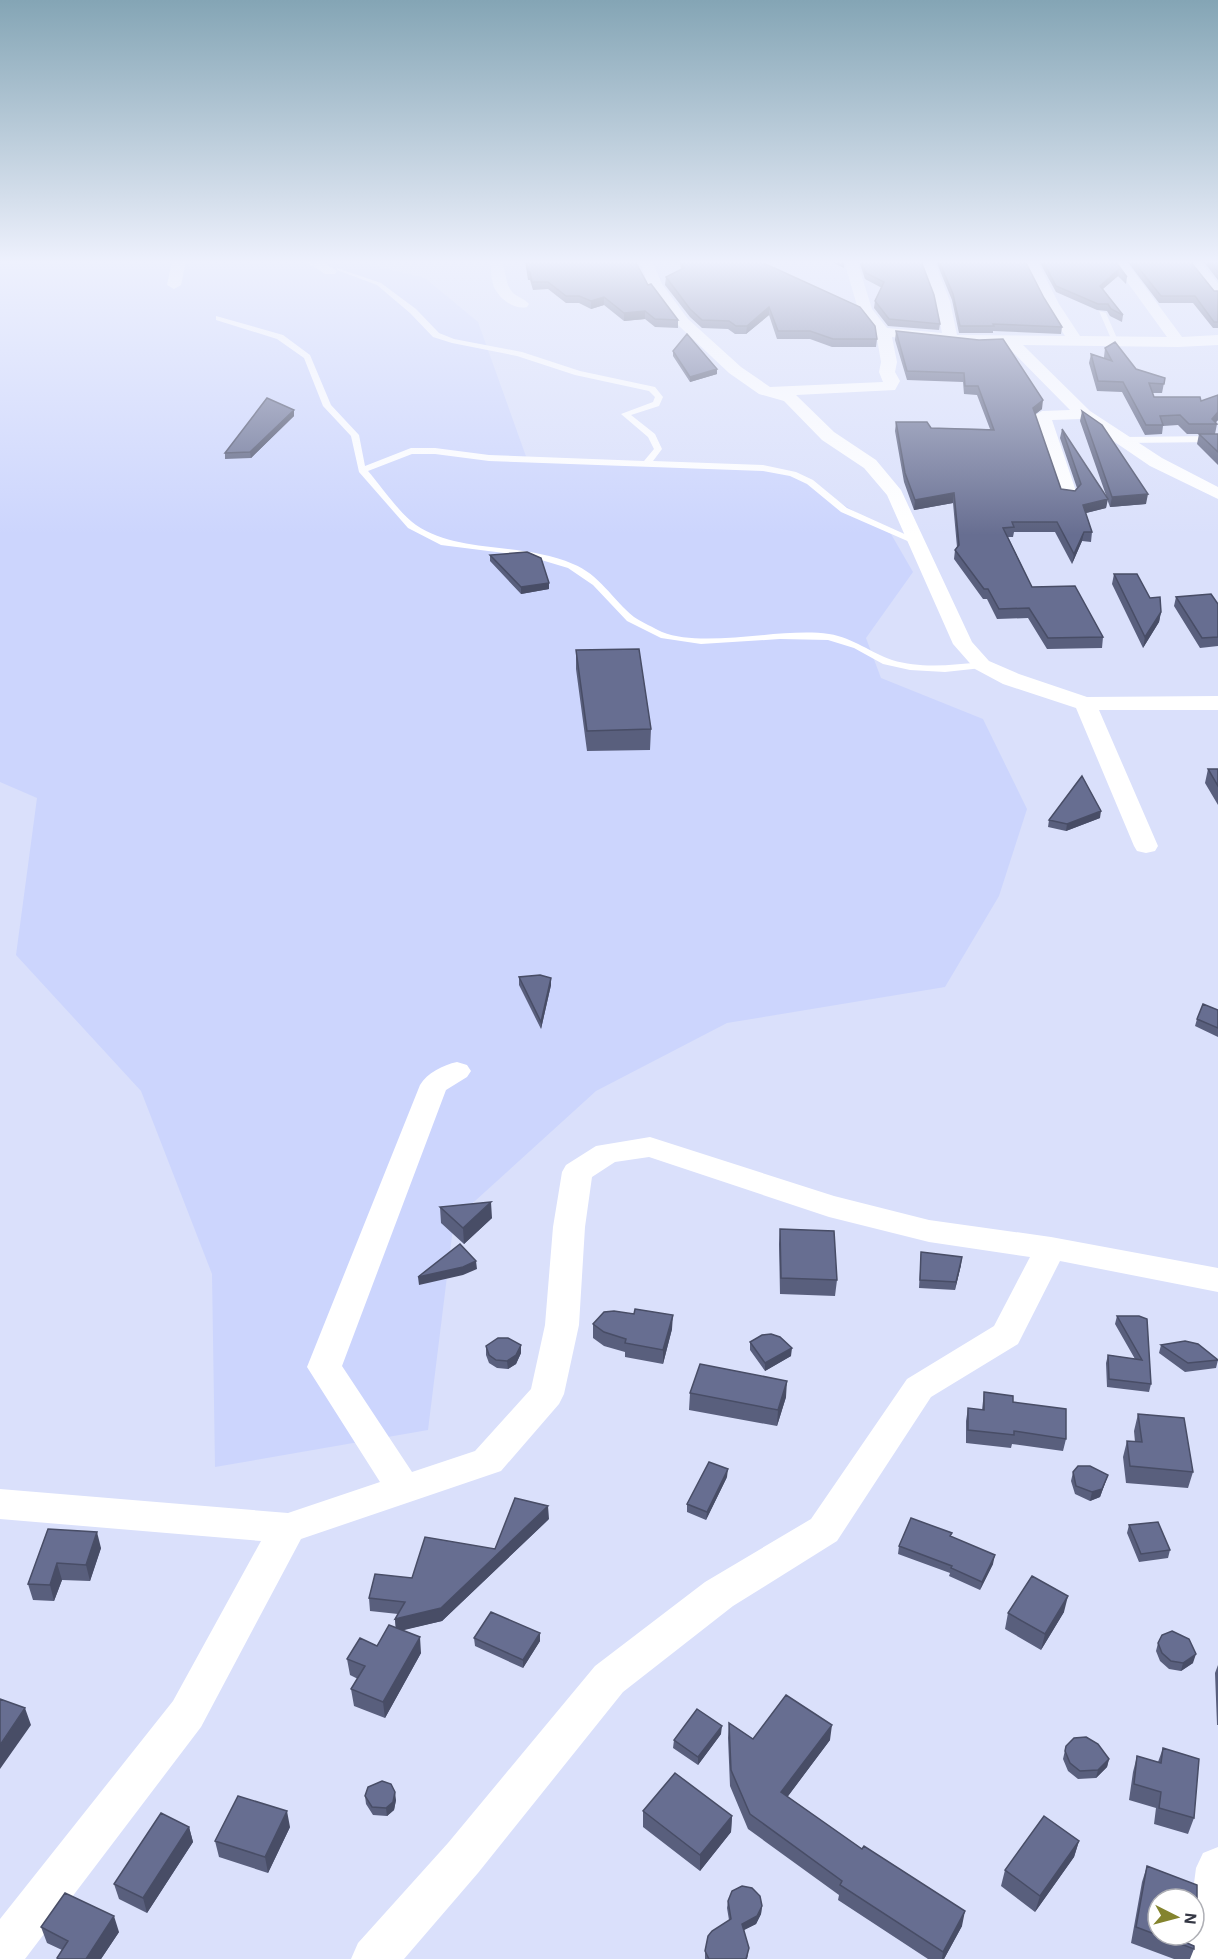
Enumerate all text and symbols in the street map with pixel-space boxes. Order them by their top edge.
north arrow [1146,1887,1206,1947]
text: N [1180,1912,1201,1925]

